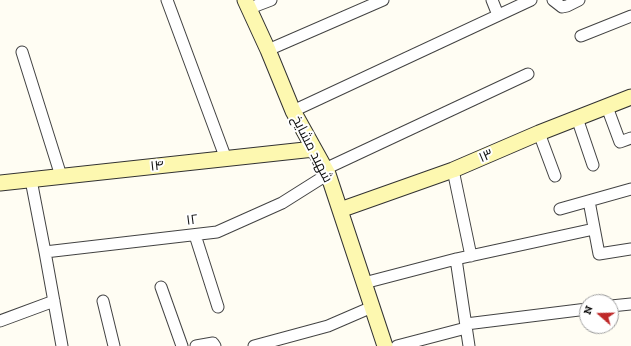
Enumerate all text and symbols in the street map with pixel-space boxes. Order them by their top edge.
street label: شهید مشایخ [288,113,336,185]
street label: ۱۳ [476,146,496,166]
street label: ۱۴ [149,157,165,175]
street label: ۱۲ [185,211,199,229]
north arrow [579,294,619,334]
text: N [581,304,596,316]

